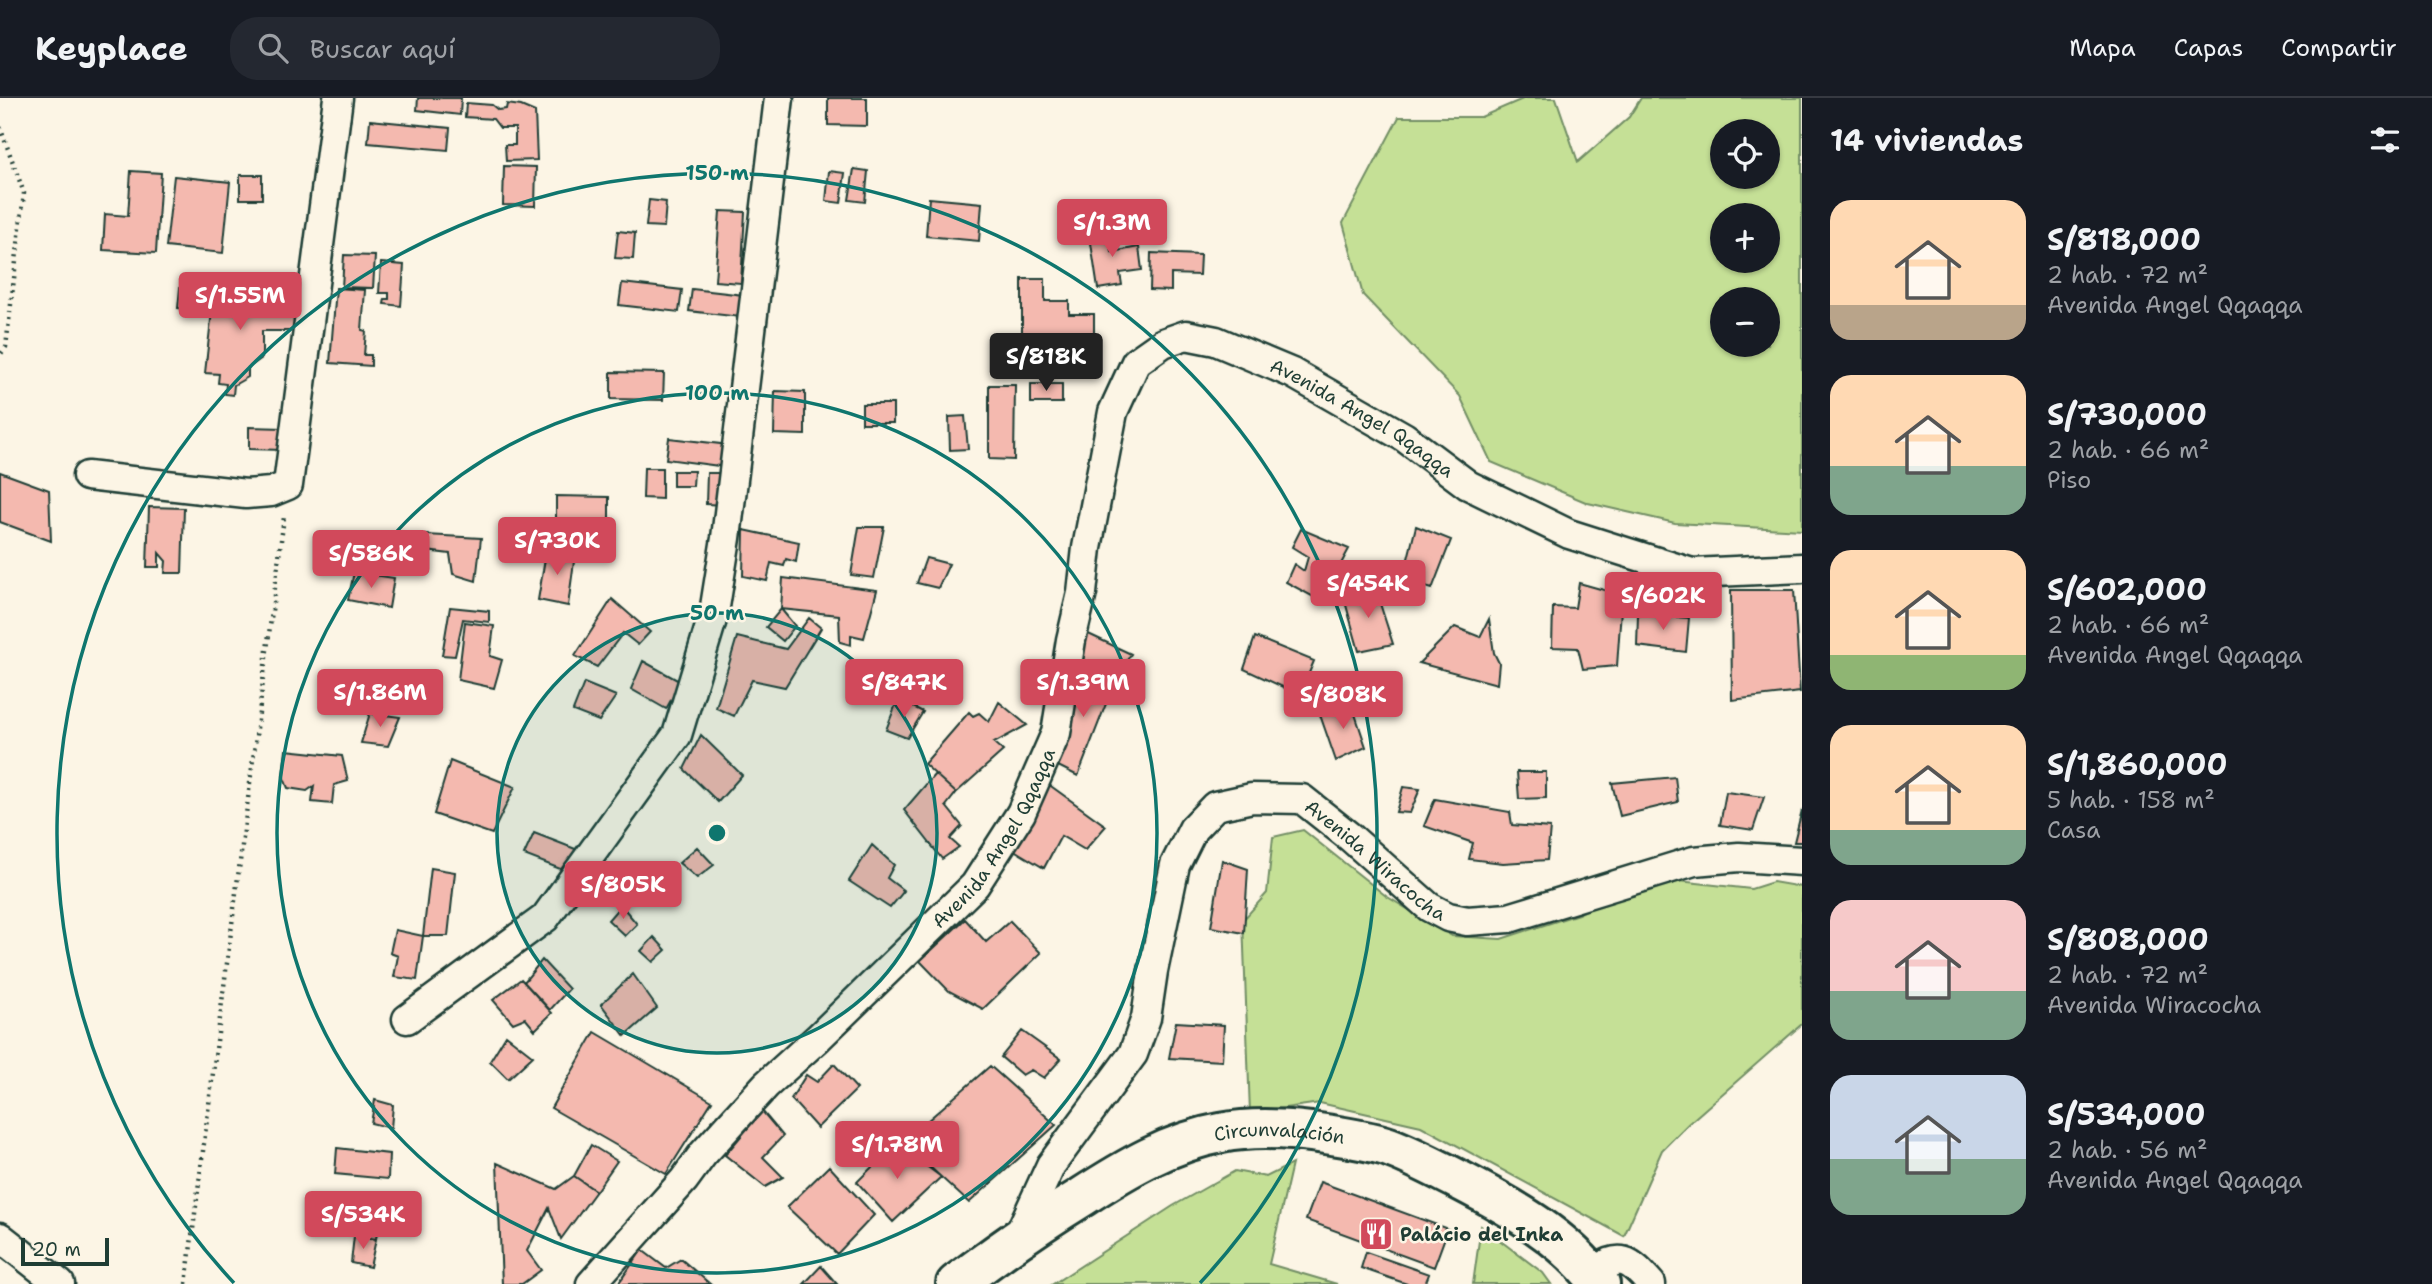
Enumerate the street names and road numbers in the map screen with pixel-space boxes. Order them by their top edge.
street label: Avenida Angel Qqaqqa [1266,353,1459,483]
street label: Avenida Angel Qqaqqa [926,744,1060,933]
street label: Avenida Wiracocha [1300,794,1450,926]
street label: Circunvalación [1212,1116,1347,1149]

